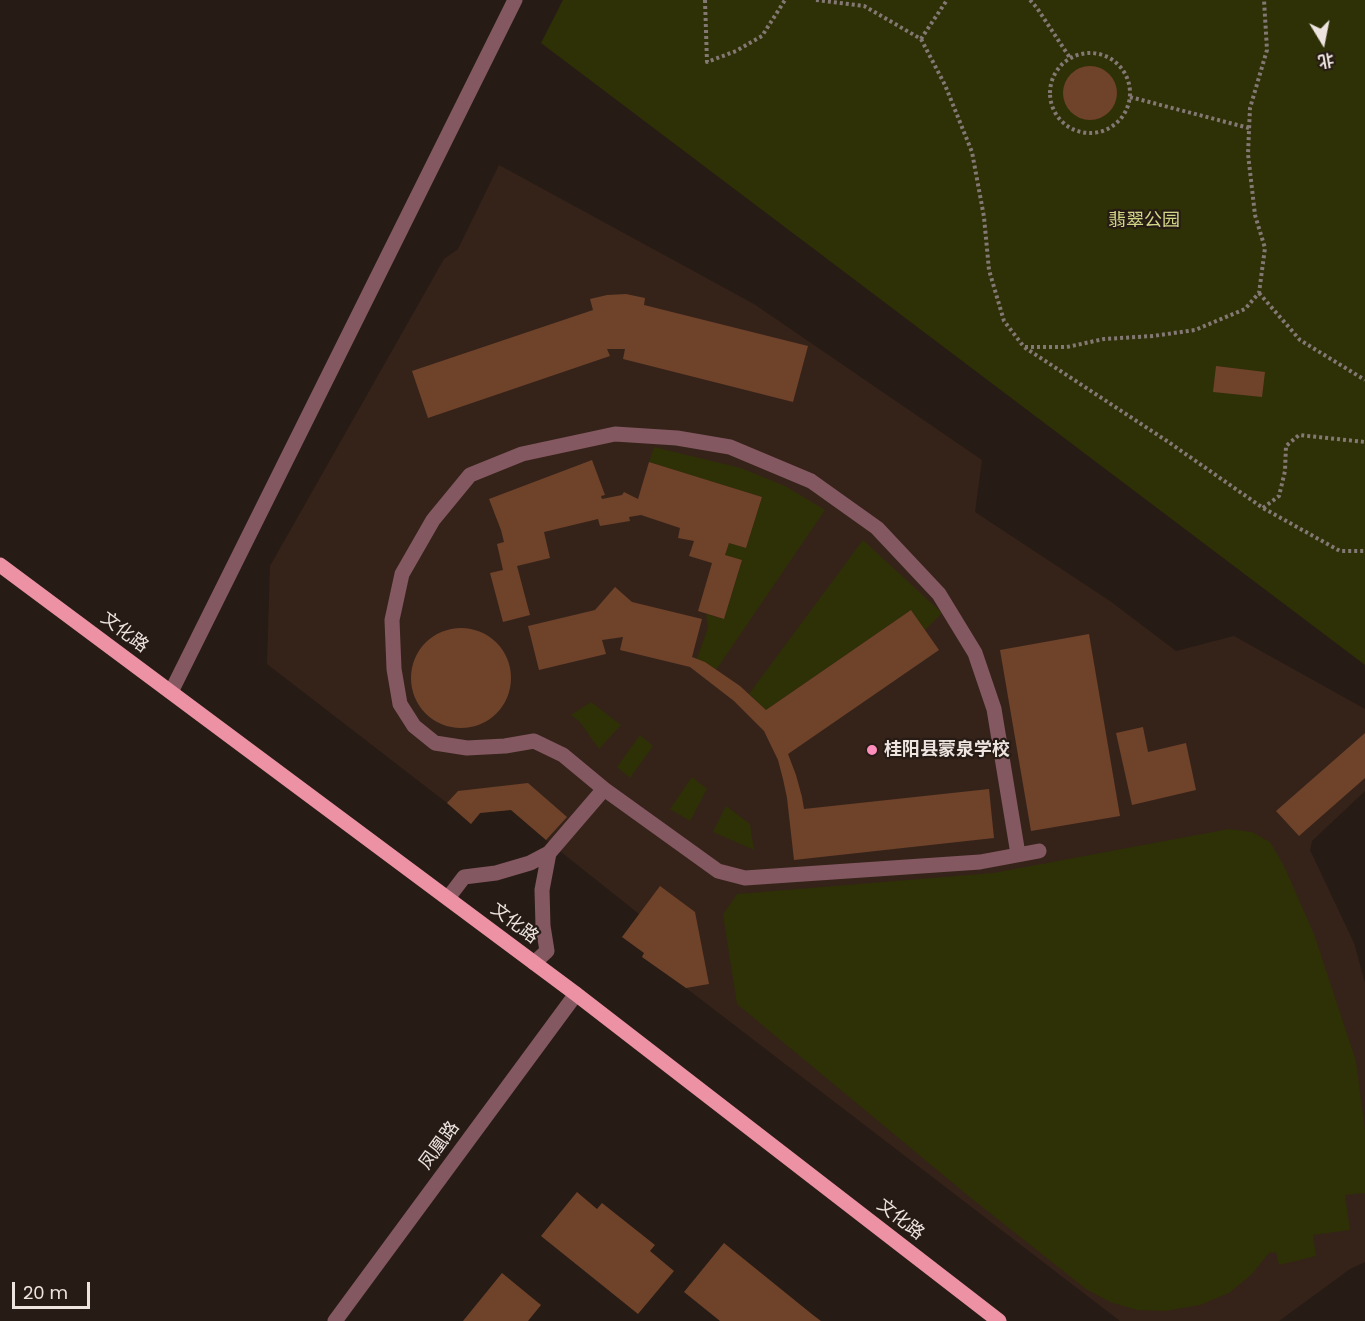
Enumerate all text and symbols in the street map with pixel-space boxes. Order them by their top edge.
north arrow [1293,12,1353,72]
text: 北 [1316,48,1336,73]
park label: 翡翠公园 [1108,210,1180,232]
street label: 文化路 [96,608,152,658]
place label: 桂阳县蒙泉学校 [884,739,1010,761]
marker: 桂阳县蒙泉学校 [865,743,879,757]
street label: 文化路 [486,899,542,949]
street label: 凤凰路 [415,1118,465,1174]
street label: 文化路 [872,1195,928,1245]
scale bar [15,1270,93,1308]
text: 20 m [23,1280,68,1305]

